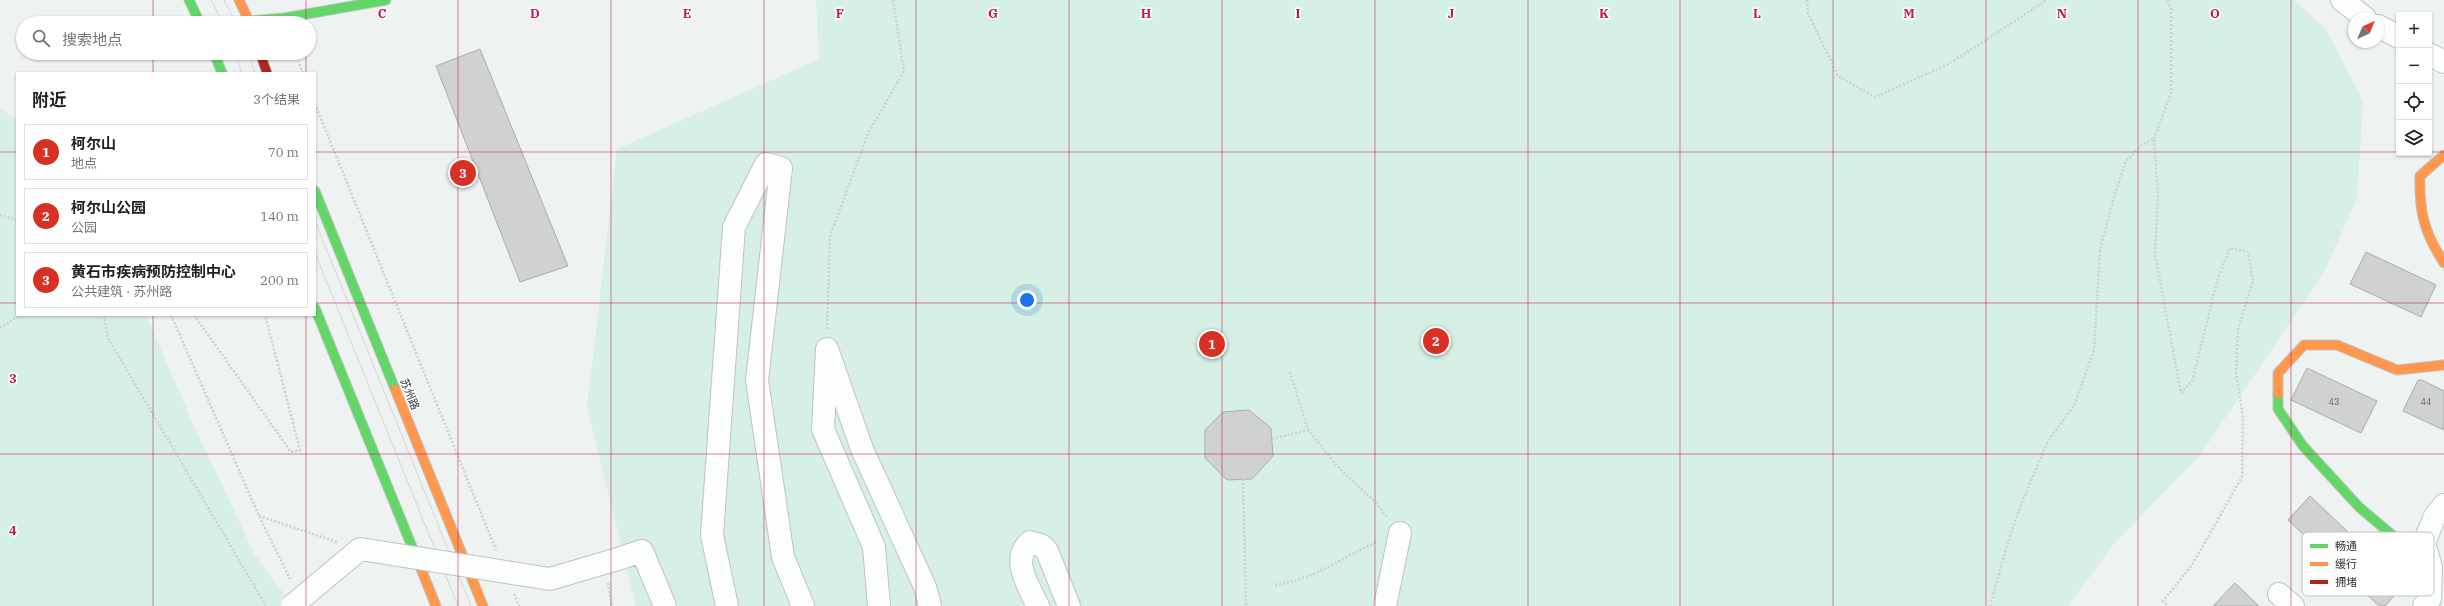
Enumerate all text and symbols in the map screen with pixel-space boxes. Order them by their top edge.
text: C [378,5,387,22]
text: D [530,5,540,22]
text: E [683,5,691,22]
text: F [836,5,844,22]
text: G [988,5,998,22]
text: H [1141,5,1152,22]
text: I [1296,5,1301,22]
text: J [1448,5,1455,22]
text: K [1599,5,1609,22]
text: L [1753,5,1761,22]
text: M [1903,5,1915,22]
text: N [2057,5,2067,22]
text: O [2210,5,2220,22]
north arrow [2348,12,2384,48]
map controls [2396,12,2432,156]
button: + [2396,12,2432,48]
search box [16,16,316,60]
icon: search [30,27,52,49]
text: 搜索地点 [62,30,122,49]
button: − [2396,48,2432,84]
button: locate [2396,84,2432,120]
text: 附近 [32,89,66,111]
text: 3个结果 [253,91,300,108]
button: layers [2396,120,2432,156]
text: 柯尔山 [71,134,116,153]
text: 1 [42,144,50,161]
text: 70 m [268,144,299,161]
text: 地点 [71,155,97,172]
pin: 3 [450,158,476,188]
text: 柯尔山公园 [71,198,146,217]
text: 2 [42,208,50,225]
text: 140 m [260,208,299,225]
text: 公园 [71,219,97,236]
text: 黄石市疾病预防控制中心 [71,262,236,281]
text: 3 [42,272,50,289]
text: 200 m [260,272,299,289]
text: 公共建筑 · 苏州路 [71,283,172,300]
your location [1017,290,1037,310]
pin: 2 [1423,326,1449,356]
pin: 1 [1199,329,1225,359]
text: 3 [9,370,17,387]
street label: 苏州路 [397,376,423,412]
house number: 43 [2329,396,2339,407]
house number: 44 [2421,396,2431,407]
text: 4 [9,522,17,539]
legend [2302,532,2434,596]
text: 畅通 [2335,539,2357,553]
text: 缓行 [2335,557,2357,571]
text: 拥堵 [2335,575,2357,589]

